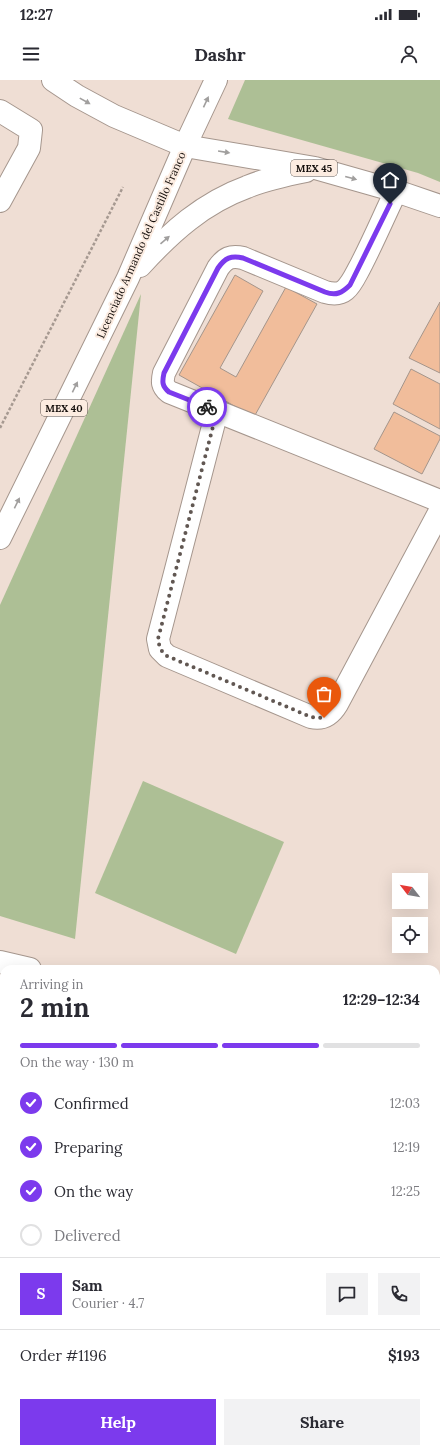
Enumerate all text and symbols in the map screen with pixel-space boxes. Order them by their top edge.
text: 12:27 [20,5,53,24]
icon: menu [20,43,42,65]
text: Dashr [194,43,246,66]
icon: person [398,43,420,65]
one-way arrow [203,96,209,107]
one-way arrow [80,98,91,104]
street label: Licenciado Armando del Castillo Franco [93,149,189,341]
one-way arrow [218,149,230,155]
road number: MEX 45 [291,160,337,176]
pin [373,163,407,204]
icon: home [379,169,401,191]
one-way arrow [345,175,357,181]
one-way arrow [159,235,170,244]
one-way arrow [72,381,78,392]
courier [187,387,227,427]
icon: bike [196,396,218,418]
road number: MEX 40 [41,400,87,416]
one-way arrow [14,498,20,509]
pin [307,677,341,718]
icon: bag [313,683,335,705]
north arrow [392,873,428,909]
map controls [392,873,428,953]
button: locate [392,917,428,953]
text: Arriving in [20,976,83,993]
text: 12:29–12:34 [343,990,420,1009]
text: 2 min [20,991,90,1024]
text: On the way · 130 m [20,1054,134,1071]
icon: check [20,1092,42,1114]
text: Confirmed [54,1094,129,1113]
text: 12:03 [390,1095,420,1112]
icon: check [20,1136,42,1158]
text: Preparing [54,1138,122,1157]
text: 12:19 [393,1139,420,1156]
icon: check [20,1180,42,1202]
text: On the way [54,1182,133,1201]
text: 12:25 [391,1183,420,1200]
text: Delivered [54,1226,121,1245]
button: chat [326,1273,368,1315]
button: phone [378,1273,420,1315]
text: Sam [72,1276,103,1295]
text: S [37,1284,45,1303]
text: Courier · 4.7 [72,1295,144,1312]
text: Order #1196 [20,1346,107,1365]
text: $193 [388,1346,420,1365]
button: Help [20,1399,216,1445]
button: Share [224,1399,420,1445]

